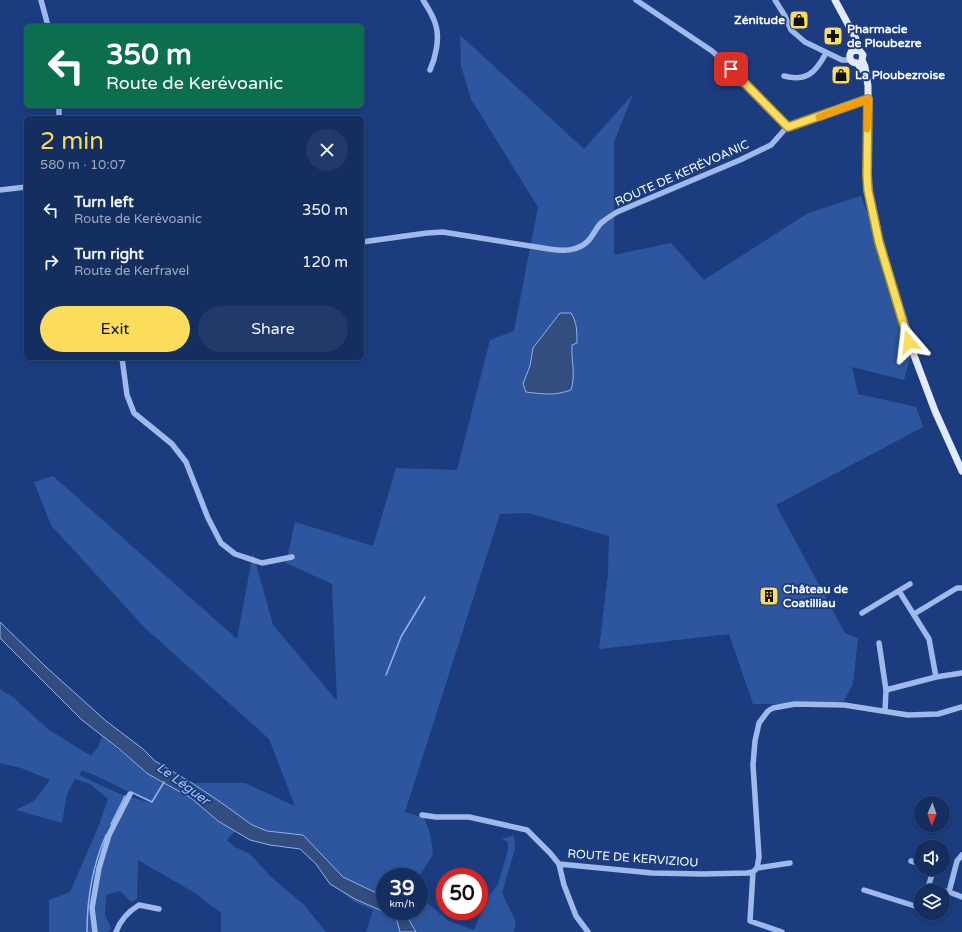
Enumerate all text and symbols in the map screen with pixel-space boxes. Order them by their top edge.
shop icon: Zénitude [788,9,810,31]
place label: Zénitude [734,13,785,27]
place label: Pharmacie de Ploubezre [847,22,922,50]
pharmacy icon: Pharmacie de Ploubezre [822,25,844,47]
text: 350 m [106,38,192,72]
icon: left [40,40,92,92]
pin [714,52,748,86]
icon: arrive [720,58,742,80]
shop icon: La Ploubezroise [830,64,852,86]
place label: La Ploubezroise [855,68,945,82]
text: Route de Kerévoanic [106,72,283,94]
text: 2 min [40,127,104,156]
button: close [306,129,348,171]
street label: ROUTE DE KERÉVOANIC [613,137,751,209]
text: 580 m · 10:07 [40,157,126,173]
text: Turn left [74,193,134,211]
icon: left [40,199,62,221]
text: 350 m [302,201,348,219]
text: Route de Kerévoanic [74,211,202,227]
text: Turn right [74,245,144,263]
icon: right [40,251,62,273]
text: 120 m [302,253,348,271]
text: Route de Kerfravel [74,263,189,279]
button: Exit [40,306,190,352]
button: Share [198,306,348,352]
position arrow [888,321,930,363]
place label: Château de Coatilliau [783,582,848,610]
building icon: Château de Coatilliau [758,585,780,607]
water label: Le Léguer [153,759,214,810]
north arrow [914,796,950,832]
map controls [914,796,950,920]
button: sound [914,840,950,876]
street label: ROUTE DE KERVIZIOU [567,846,699,870]
speed limit sign: 50 [436,868,488,920]
text: 39 [389,877,415,901]
button: layers [914,884,950,920]
text: km/h [389,898,415,910]

